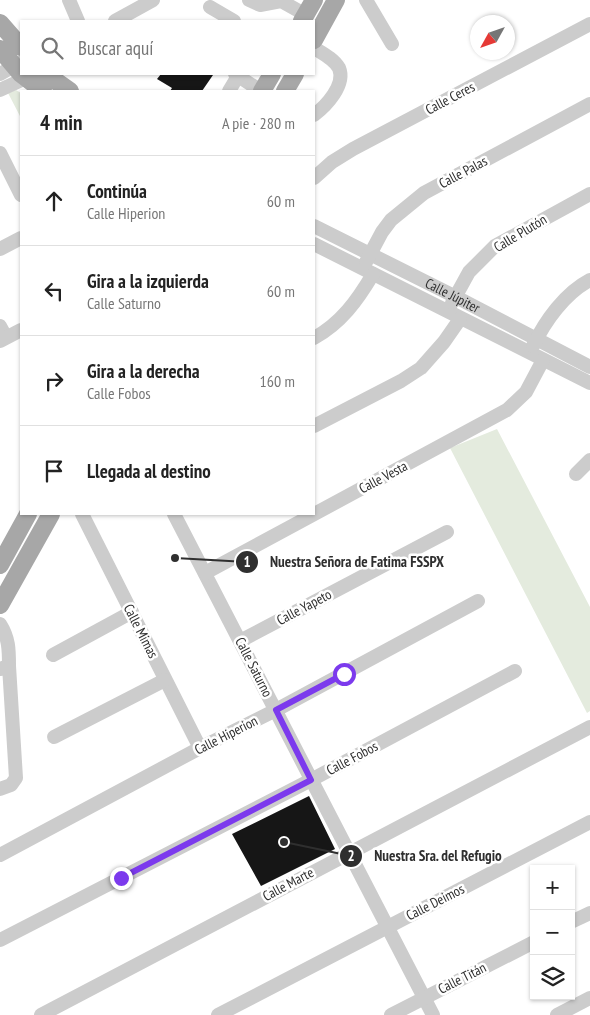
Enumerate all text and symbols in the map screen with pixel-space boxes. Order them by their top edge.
north arrow [470,15,515,60]
search box [20,20,315,75]
icon: search [38,34,66,62]
text: Buscar aquí [78,36,153,60]
street label: Calle Ceres [422,77,478,118]
text: 4 min [40,109,82,136]
text: A pie · 280 m [222,113,295,133]
street label: Calle Palas [436,152,491,192]
text: Continúa [87,179,147,203]
icon: ahead [40,187,68,215]
text: 60 m [267,191,295,211]
text: Calle Hiperion [87,203,165,223]
street label: Calle Plutón [490,210,550,256]
text: Gira a la izquierda [87,269,209,293]
street label: Calle Júpiter [422,274,483,317]
icon: left [40,277,68,305]
text: 60 m [267,281,295,301]
text: Calle Saturno [87,293,161,313]
text: Gira a la derecha [87,359,200,383]
icon: right [40,367,68,395]
text: 160 m [260,371,295,391]
text: Calle Fobos [87,383,151,403]
icon: arrive [40,457,68,485]
street label: Calle Vesta [356,457,410,497]
text: Llegada al destino [87,459,211,483]
callout: Nuestra Señora de Fatima FSSPX [235,547,454,577]
text: 1 [243,552,251,571]
text: Nuestra Señora de Fatima FSSPX [270,552,444,571]
street label: Calle Yapeto [273,585,335,629]
street label: Calle Mimas [120,601,162,661]
street label: Calle Saturno [231,634,277,700]
route start [333,663,356,686]
street label: Calle Hiperion [191,711,261,759]
street label: Calle Fobos [323,737,381,779]
callout: Nuestra Sra. del Refugio [339,841,512,871]
text: 2 [347,846,355,865]
text: Nuestra Sra. del Refugio [374,846,502,865]
street label: Calle Marte [259,863,317,905]
map controls [530,865,575,1000]
button: + [530,865,575,910]
route end [110,867,133,890]
street label: Calle Deimos [403,880,467,924]
button: − [530,910,575,955]
button: layers [530,955,575,1000]
street label: Calle Titán [435,958,489,998]

